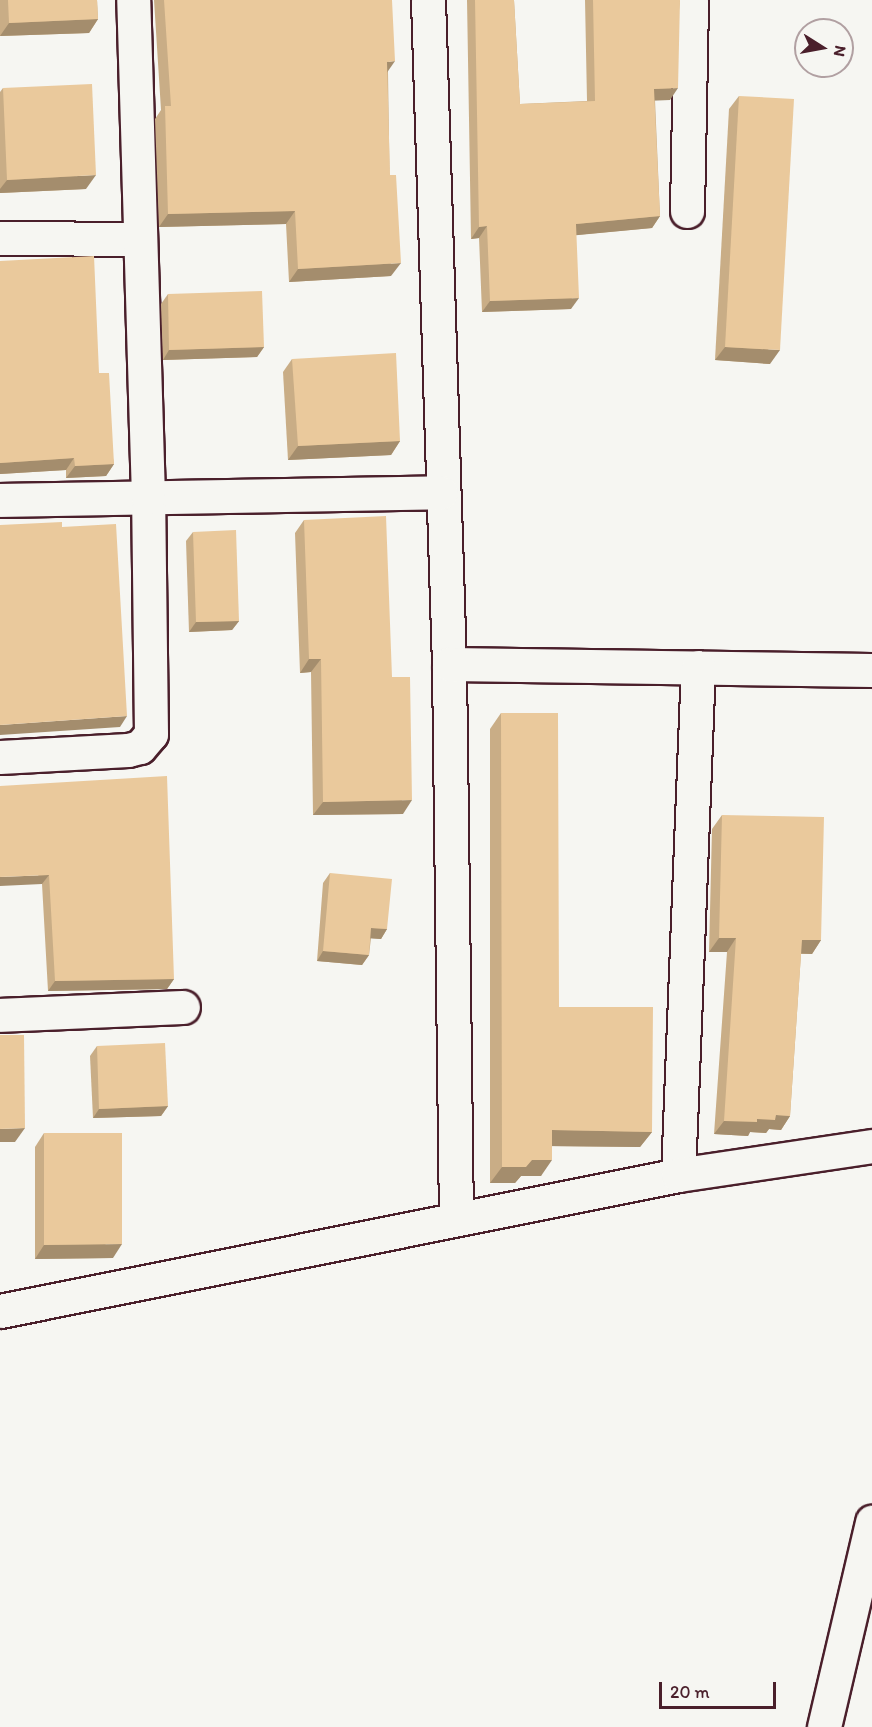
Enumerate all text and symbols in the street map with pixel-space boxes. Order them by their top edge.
north arrow [794,18,854,78]
text: N [830,44,851,58]
scale bar [662,1670,779,1708]
text: 20 m [670,1681,710,1703]

